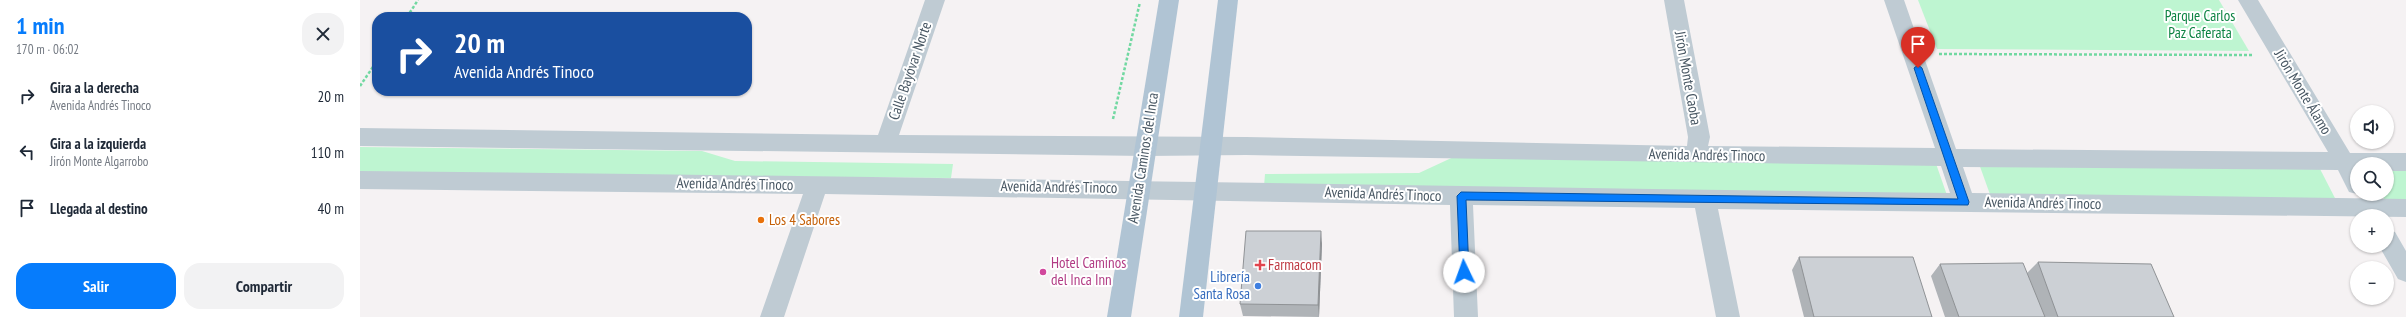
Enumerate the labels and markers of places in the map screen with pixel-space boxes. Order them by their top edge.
pin [1901,27,1935,68]
place label: Los 4 Sabores [769,210,840,229]
marker: Los 4 Sabores [756,215,766,225]
place label: Hotel Caminos del Inca Inn [1051,253,1126,289]
place label: Farmacom [1268,255,1321,274]
marker: Farmacom [1255,260,1265,270]
marker: Hotel Caminos del Inca Inn [1038,267,1048,277]
place label: Librería Santa Rosa [1194,267,1250,303]
marker: Librería Santa Rosa [1253,281,1263,291]

